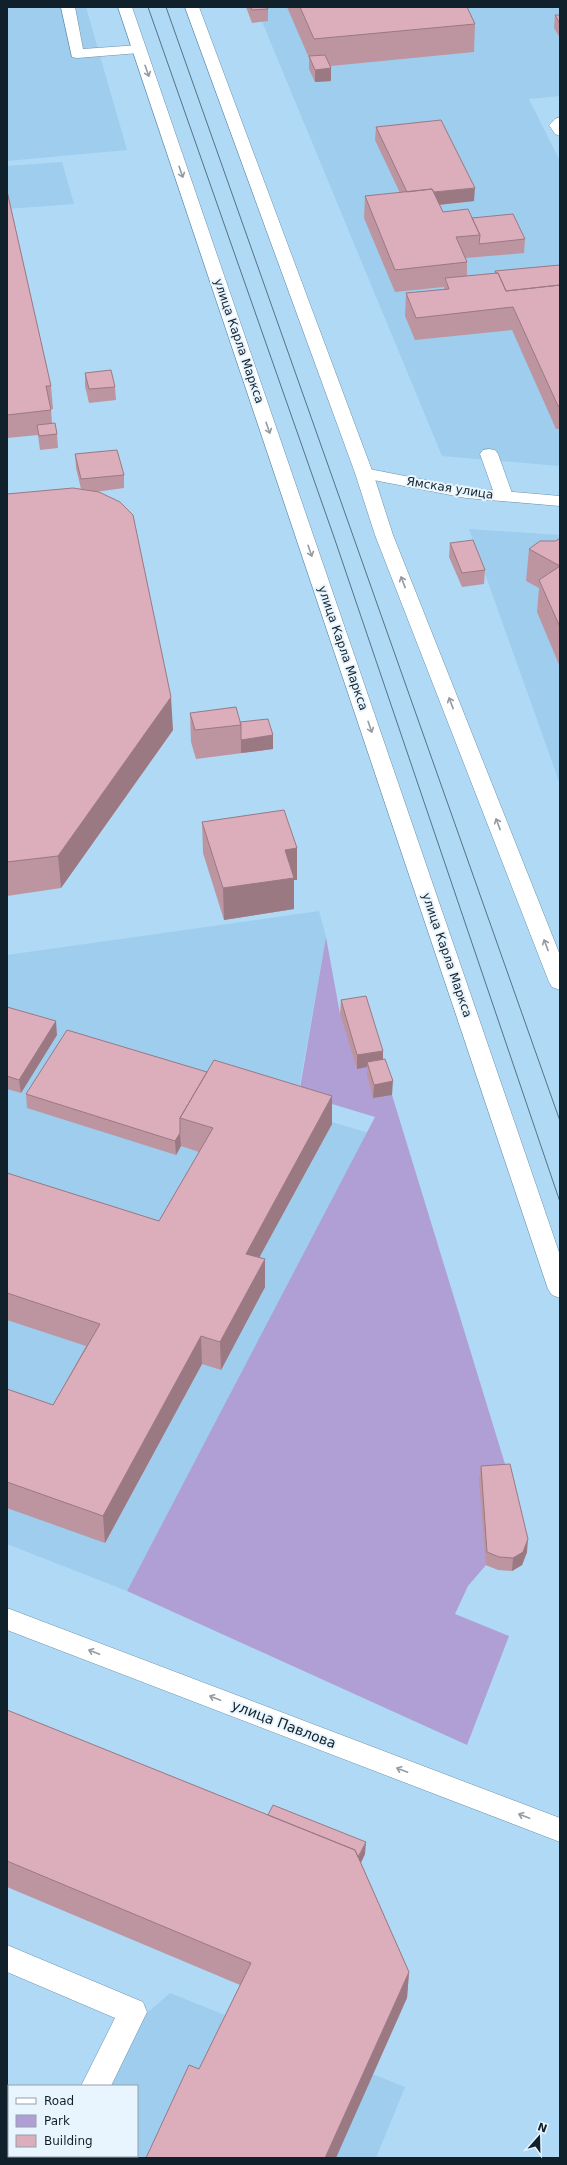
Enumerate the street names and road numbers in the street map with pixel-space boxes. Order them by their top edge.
street label: улица Карла Маркса [211,277,267,405]
street label: Ямская улица [406,474,494,502]
street label: улица Карла Маркса [315,584,371,712]
street label: улица Карла Маркса [419,891,475,1019]
street label: улица Павлова [230,1697,338,1751]

